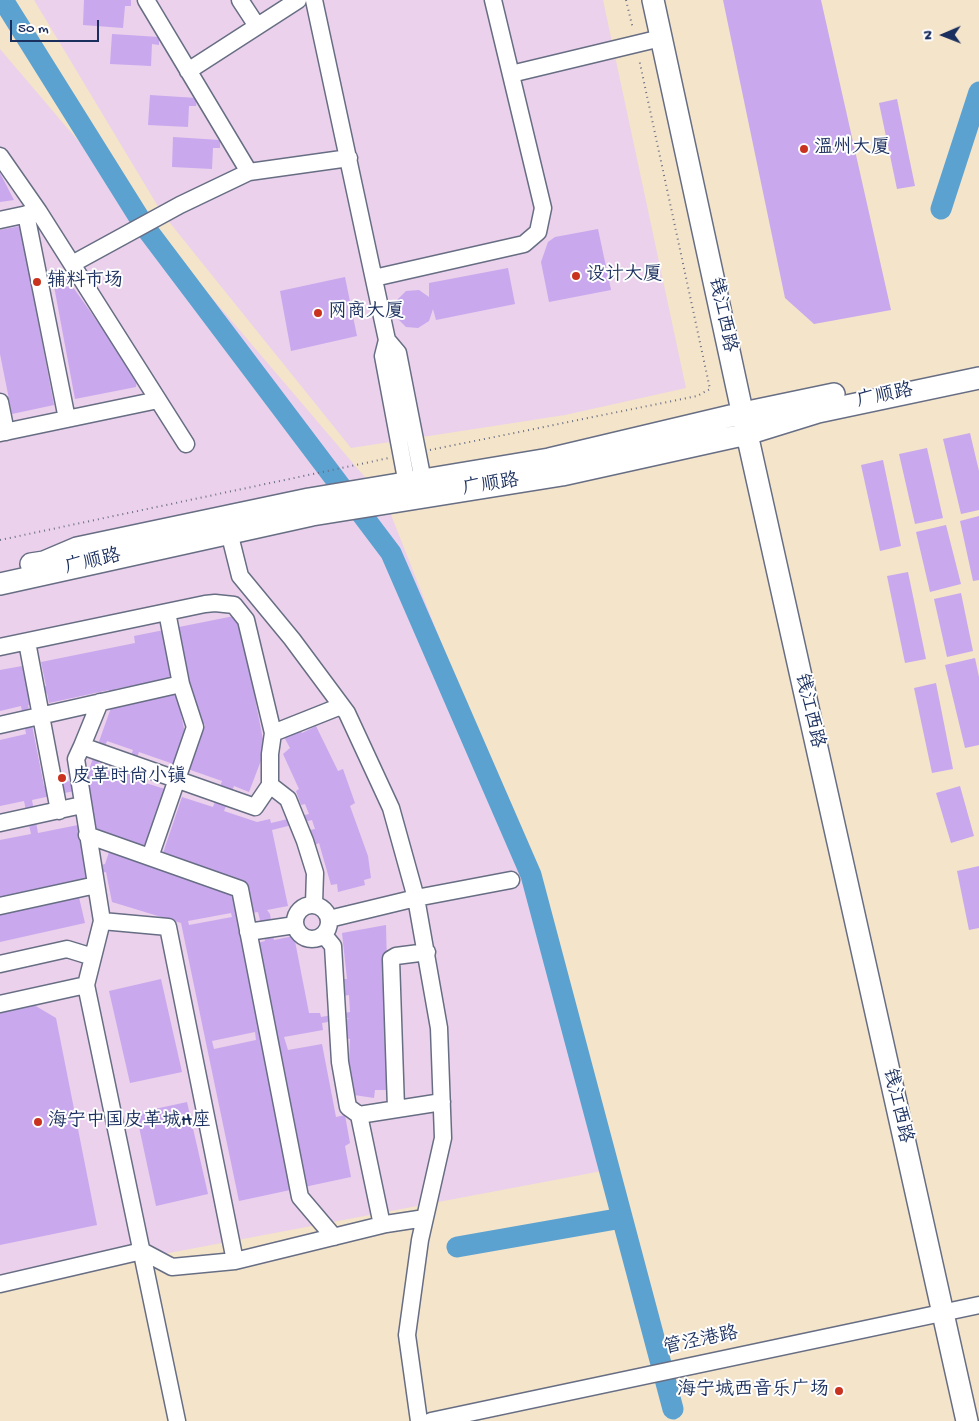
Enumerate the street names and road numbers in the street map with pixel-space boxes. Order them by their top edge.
street label: 钱江西路 [702,275,740,355]
street label: 广顺路 [855,380,915,414]
street label: 广顺路 [461,470,521,502]
street label: 广顺路 [63,545,123,581]
street label: 钱江西路 [788,671,828,751]
street label: 钱江西路 [876,1066,916,1146]
street label: 管泾港路 [661,1323,741,1361]

